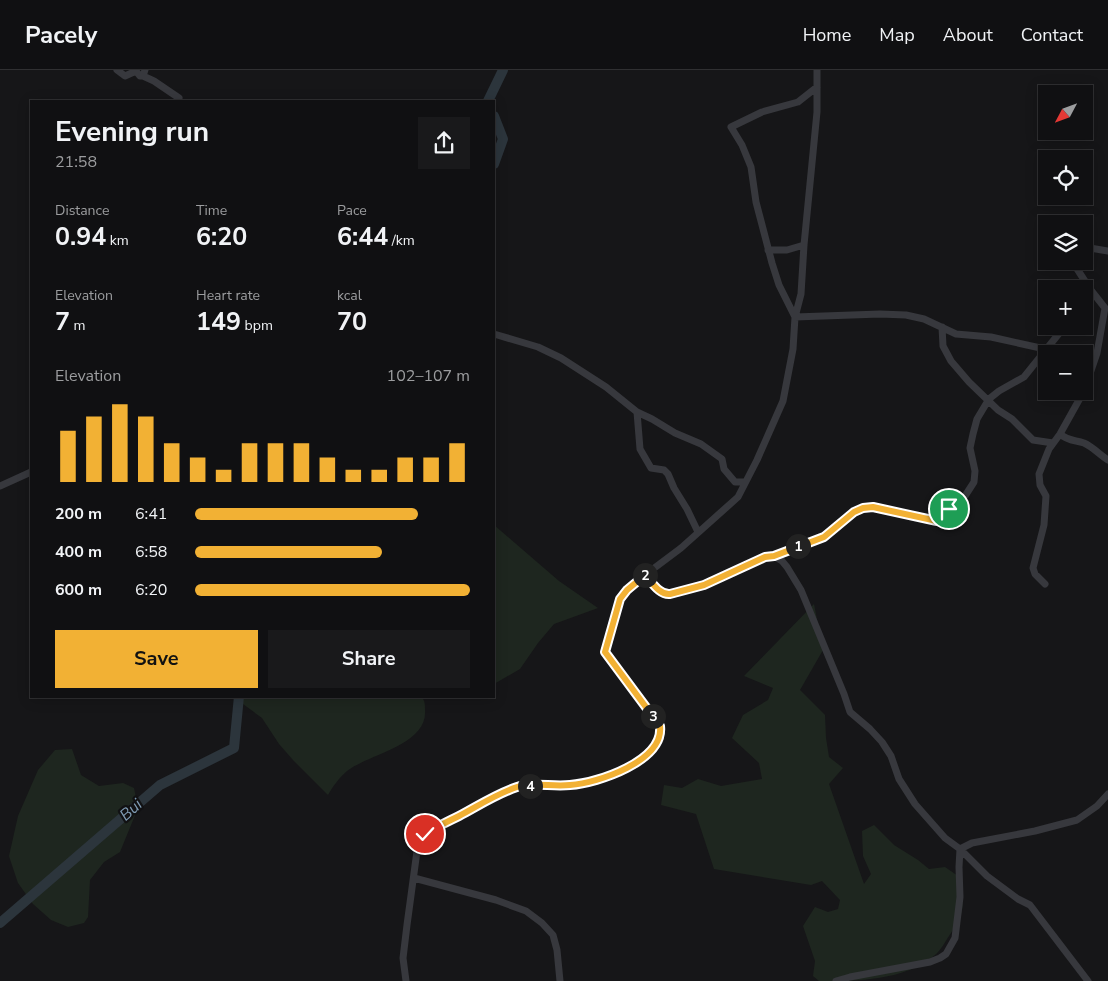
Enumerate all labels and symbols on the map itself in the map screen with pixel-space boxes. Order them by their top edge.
north arrow [1038,85,1092,140]
pin [928,488,970,530]
pin: 1 [786,534,810,558]
pin: 2 [632,562,658,588]
pin: 3 [640,704,666,728]
pin: 4 [518,774,542,798]
water label: Bui [115,794,147,826]
pin [404,813,446,855]

